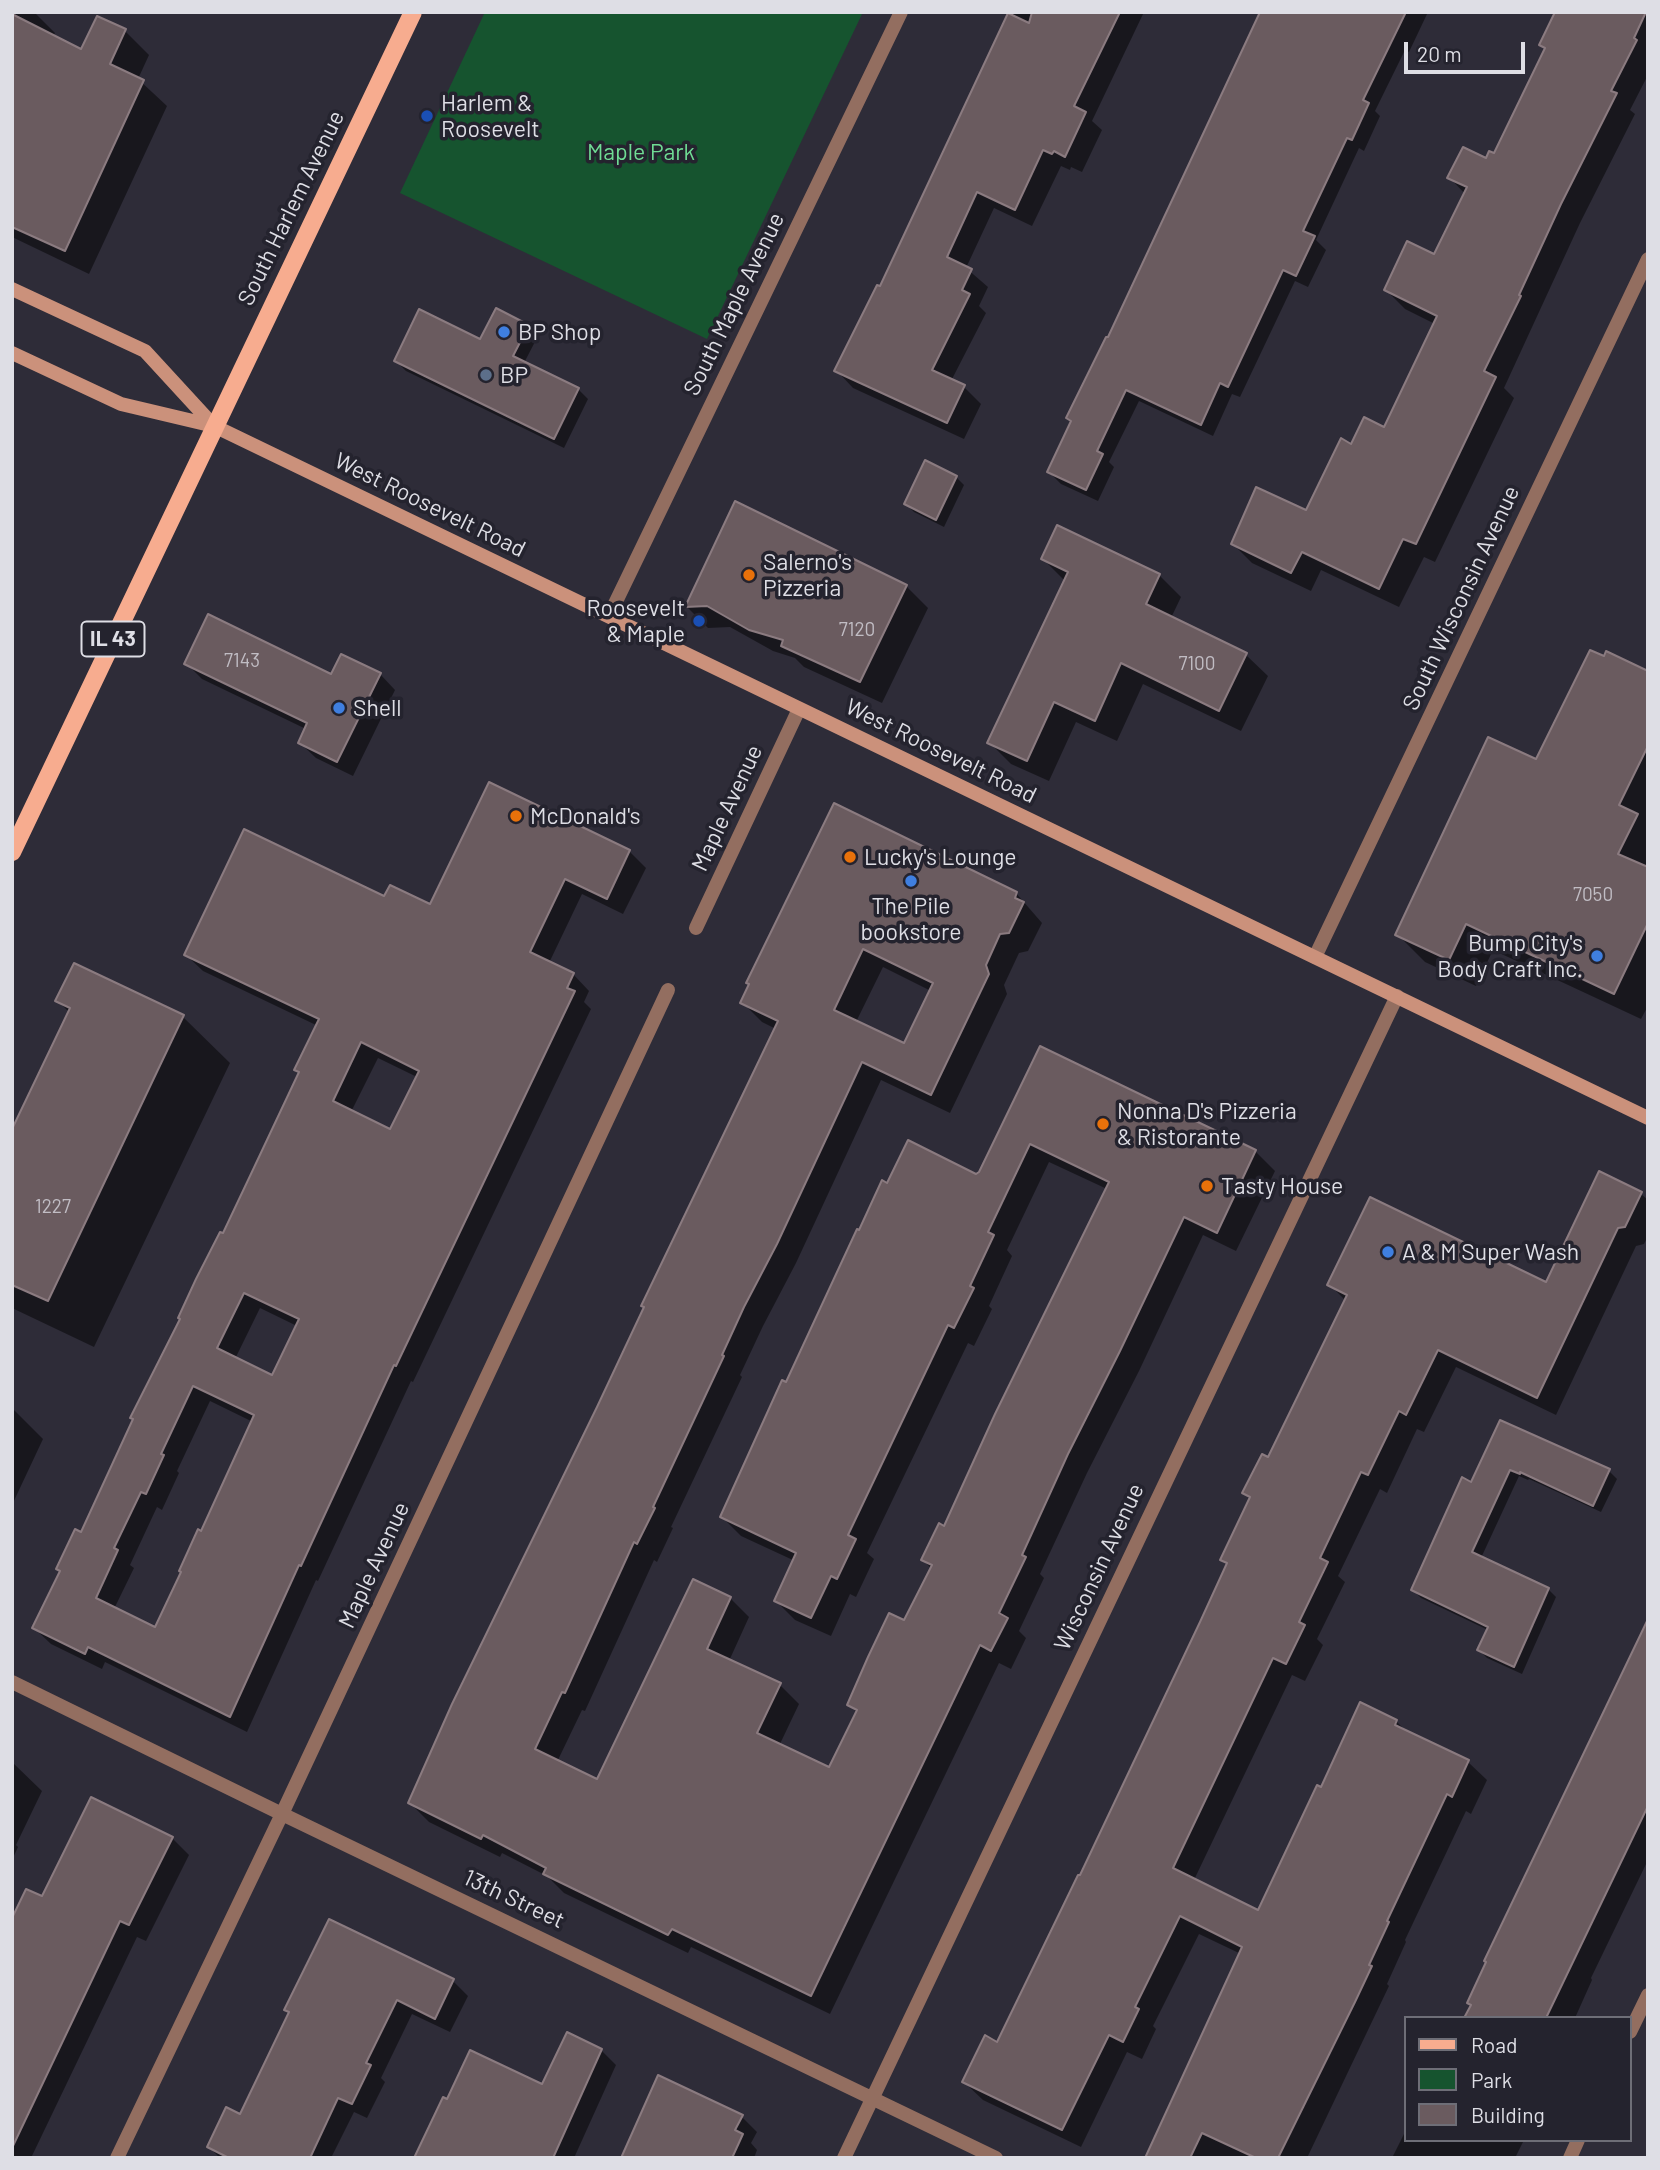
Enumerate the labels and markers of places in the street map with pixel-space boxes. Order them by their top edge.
place label: Harlem & Roosevelt [441,89,540,143]
marker: Harlem & Roosevelt [419,108,435,124]
place label: BP Shop [518,318,602,346]
marker: BP Shop [496,324,512,340]
place label: BP [500,361,528,389]
marker: BP [478,367,494,383]
place label: Salerno's Pizzeria [763,548,852,602]
marker: Salerno's Pizzeria [741,567,757,583]
place label: Roosevelt & Maple [586,594,685,648]
marker: Roosevelt & Maple [691,613,707,629]
place label: Shell [353,694,402,722]
marker: Shell [331,700,347,716]
place label: McDonald's [530,802,641,830]
marker: McDonald's [508,808,524,824]
place label: Lucky's Lounge [864,843,1016,871]
marker: Lucky's Lounge [842,849,858,865]
marker: The Pile bookstore [903,873,919,889]
place label: The Pile bookstore [860,892,962,946]
place label: Bump City's Body Craft Inc. [1437,929,1583,983]
marker: Bump City's Body Craft Inc. [1589,948,1605,964]
place label: Nonna D's Pizzeria & Ristorante [1117,1097,1297,1151]
marker: Nonna D's Pizzeria & Ristorante [1095,1116,1111,1132]
place label: Tasty House [1221,1172,1343,1200]
marker: Tasty House [1199,1178,1215,1194]
place label: A & M Super Wash [1402,1238,1579,1266]
marker: A & M Super Wash [1380,1244,1396,1260]

